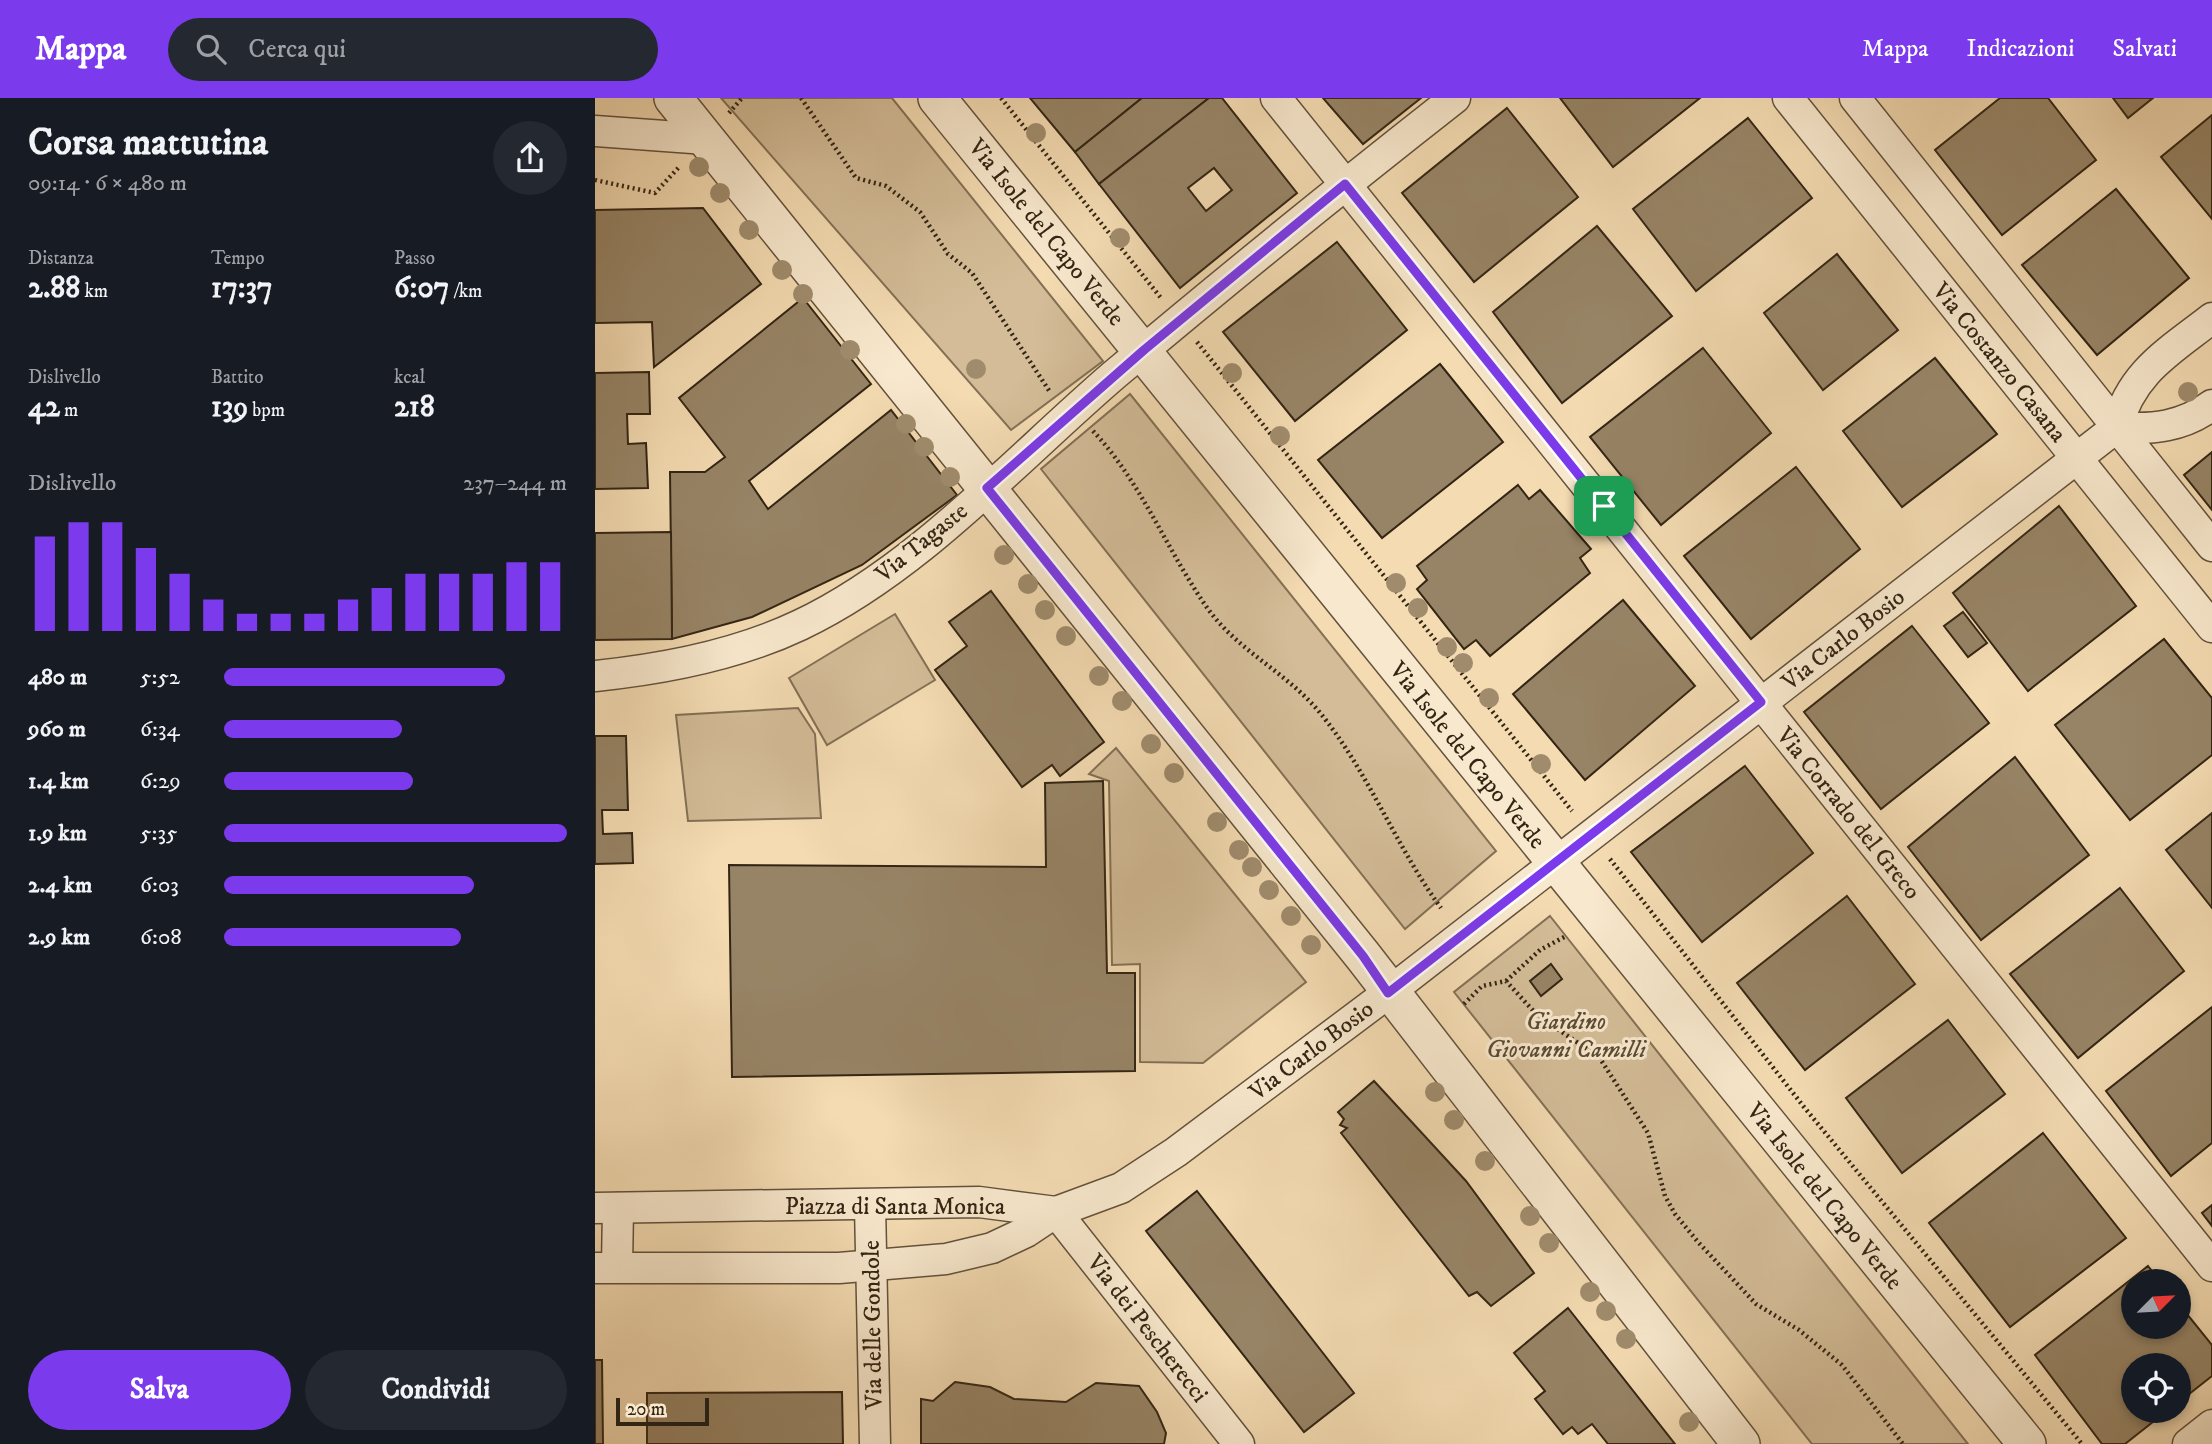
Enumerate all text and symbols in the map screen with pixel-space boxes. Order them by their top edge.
search box [168,18,658,81]
text: Mappa [35,29,126,70]
icon: search [192,30,230,68]
text: Cerca qui [248,33,346,66]
text: Mappa [1862,34,1929,64]
text: Indicazioni [1967,34,2075,64]
text: Salvati [2113,34,2177,64]
text: Corsa mattutina [28,119,268,167]
button: share [493,121,567,195]
street label: Via Isole del Capo Verde [961,132,1131,332]
text: 09:14 · 6 × 480 m [28,169,187,198]
text: Distanza [28,247,94,270]
text: Tempo [211,247,264,270]
text: Passo [394,247,435,270]
text: 2.88 [28,270,80,307]
text: 17:37 [211,270,273,307]
text: 6:07 [394,270,449,307]
street label: Via Costanzo Casana [1925,276,2073,449]
text: km [80,280,108,303]
text: /km [449,280,482,303]
text: Dislivello [28,366,101,389]
text: Battito [211,366,263,389]
text: kcal [394,366,425,389]
text: 42 [28,389,60,426]
text: 139 [211,389,248,426]
text: 218 [394,389,435,426]
text: m [60,399,78,422]
text: bpm [248,399,285,422]
text: Dislivello [28,469,116,498]
text: 237–244 m [463,469,567,498]
pin [1574,476,1634,536]
icon: arrive [1585,487,1623,525]
street label: Via Tagaste [869,496,974,590]
street label: Via Carlo Bosio [1775,582,1911,698]
street label: Via Isole del Capo Verde [1382,655,1552,855]
text: 480 m [28,663,87,692]
text: 5:52 [140,663,180,692]
text: 960 m [28,715,86,744]
text: 6:34 [140,715,180,744]
street label: Via Corrado del Greco [1769,721,1927,906]
text: 1.4 km [28,767,89,796]
text: 6:29 [140,767,181,796]
text: 1.9 km [28,819,87,848]
text: 5:35 [140,819,177,848]
text: 2.4 km [28,871,92,900]
text: 6:03 [140,871,179,900]
text: 2.9 km [28,923,90,952]
text: 6:08 [140,923,182,952]
street label: Via Carlo Bosio [1243,994,1380,1108]
park label: Giardino Giovanni Camilli [1486,1007,1647,1065]
street label: Via Isole del Capo Verde [1739,1096,1909,1296]
street label: Piazza di Santa Monica [785,1192,1006,1222]
street label: Via delle Gondole [857,1240,889,1411]
street label: Via dei Pescherecci [1079,1248,1214,1409]
north arrow [2121,1269,2191,1339]
map controls [2121,1269,2191,1423]
button: Salva [28,1350,291,1430]
button: Condividi [305,1350,567,1430]
button: locate [2121,1353,2191,1423]
scale bar [616,1395,709,1427]
text: 20 m [627,1398,665,1421]

